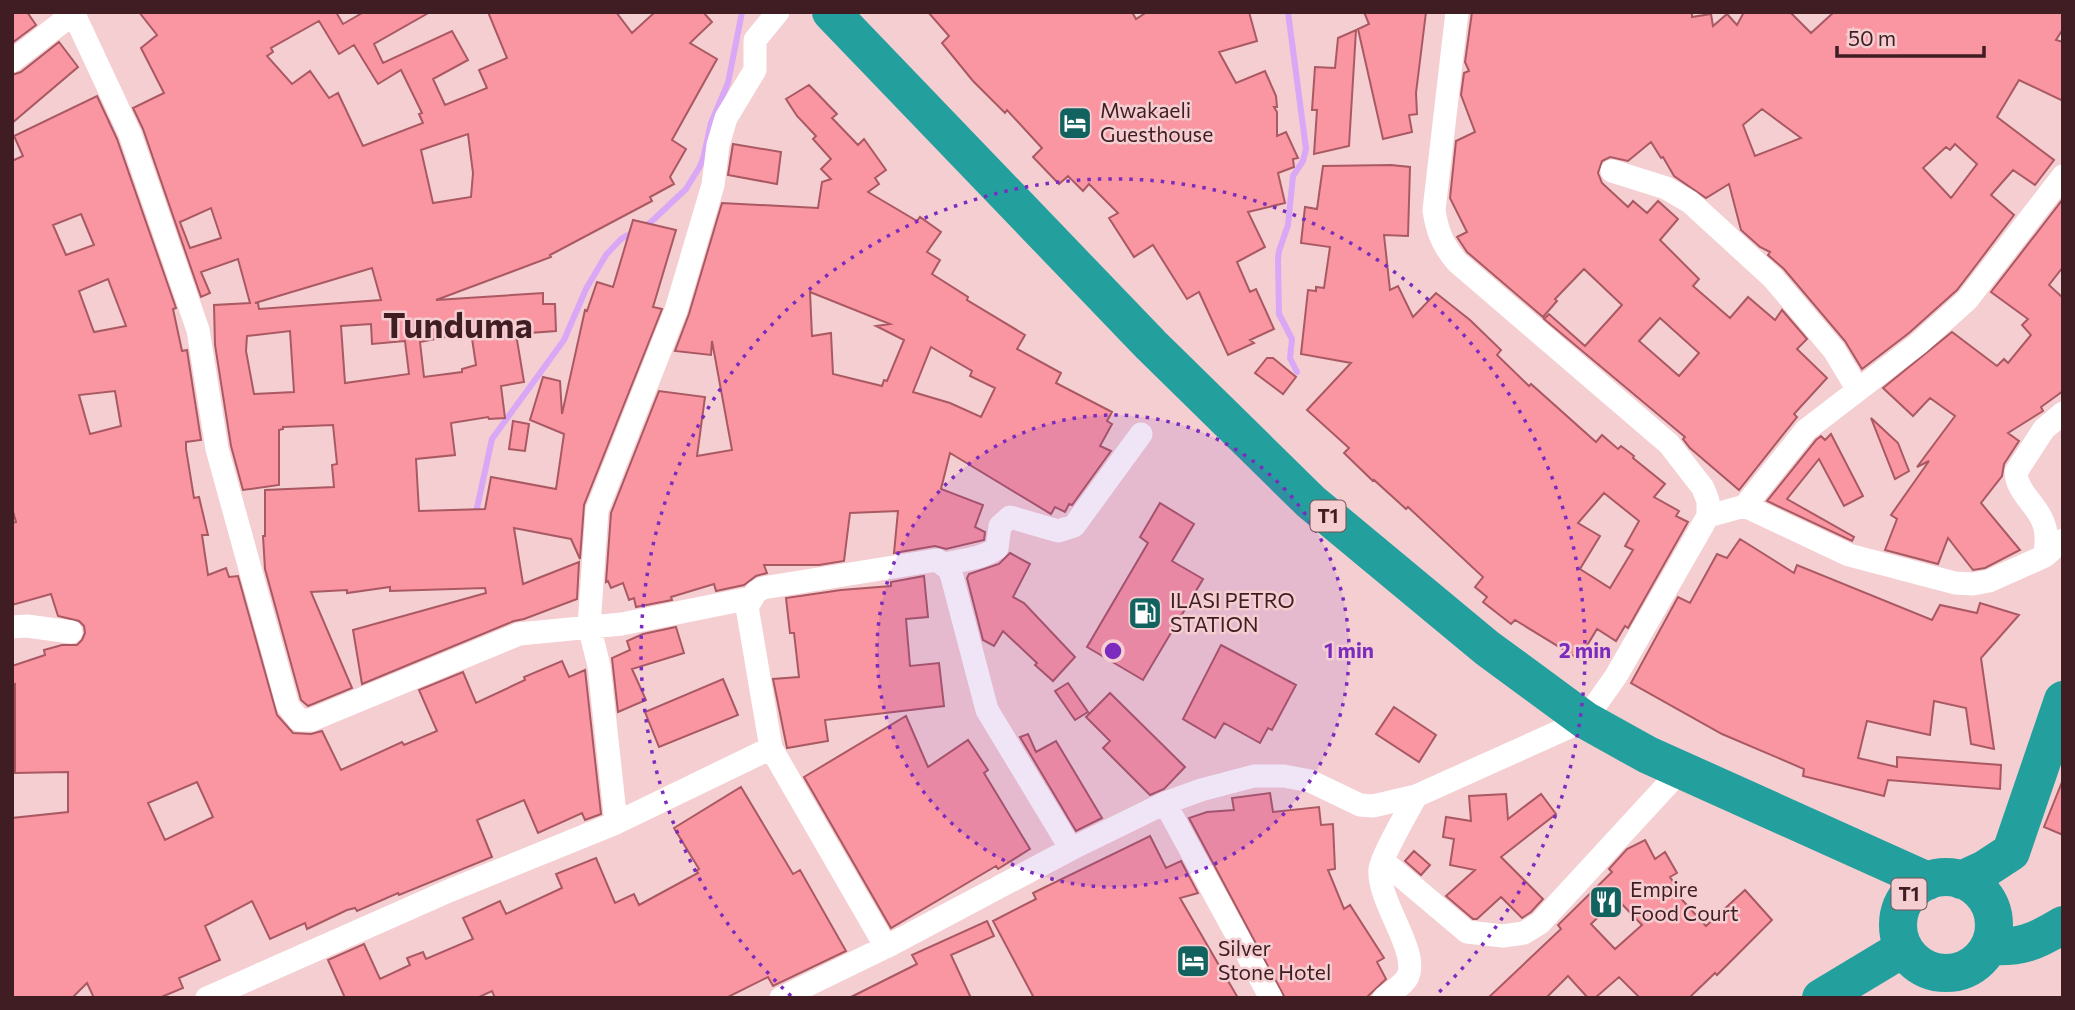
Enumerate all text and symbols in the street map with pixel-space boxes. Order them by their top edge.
scale bar [1837,14,1984,58]
text: 50 m [1848,25,1896,50]
place label: Mwakaeli Guesthouse [1100,97,1213,146]
hotel icon: Mwakaeli Guesthouse [1056,104,1094,142]
district label: Tunduma [383,302,533,345]
road number: T1 [1310,500,1346,531]
place label: ILASI PETRO STATION [1170,587,1295,636]
fuel station icon: ILASI PETRO STATION [1126,594,1164,632]
text: 1 min [1324,637,1374,662]
text: 2 min [1559,637,1611,662]
centre of rings [1101,639,1125,663]
place label: Empire Food Court [1630,876,1739,925]
road number: T1 [1892,878,1926,909]
restaurant icon: Empire Food Court [1587,883,1625,921]
place label: Silver Stone Hotel [1218,935,1331,984]
hotel icon: Silver Stone Hotel [1174,942,1212,980]

